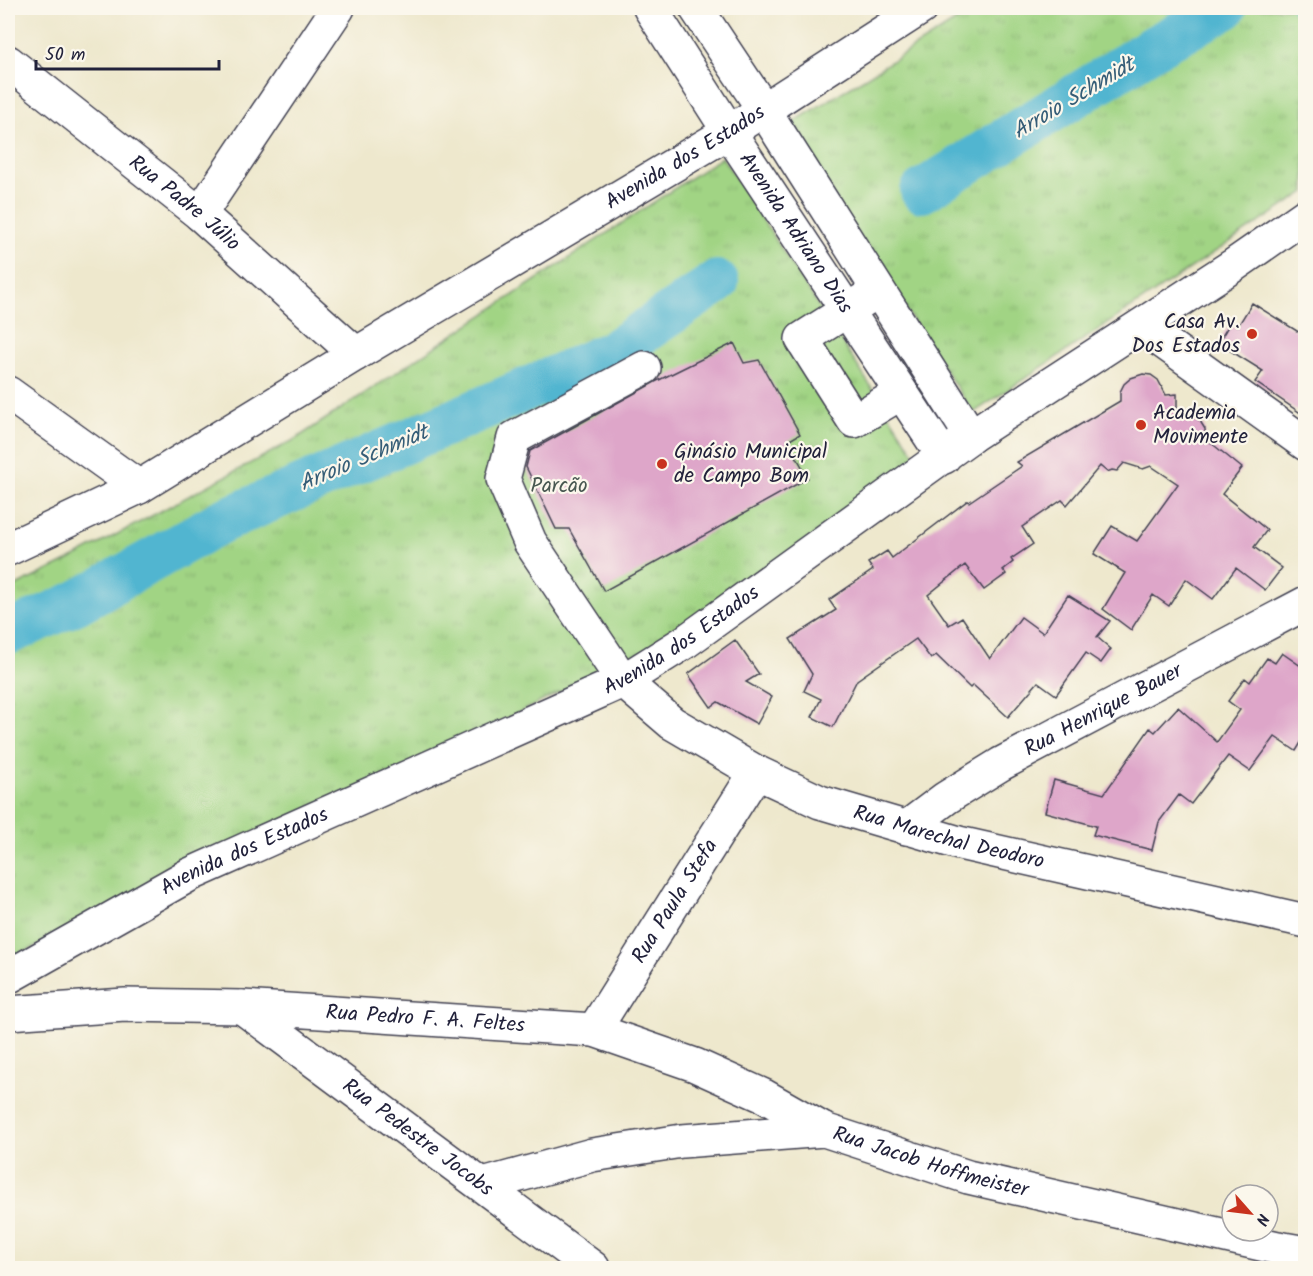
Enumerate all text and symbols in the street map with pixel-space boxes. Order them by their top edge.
scale bar [36,33,219,71]
text: 50 m [45,41,85,70]
water label: Arroio Schmidt [1006,47,1145,149]
street label: Avenida dos Estados [599,96,772,218]
street label: Avenida Adriano Dias [730,146,861,320]
street label: Rua Padre Júlio [121,147,248,259]
place label: Casa Av. Dos Estados [1131,306,1240,363]
marker: Casa Av. Dos Estados [1245,327,1259,341]
place label: Academia Movimente [1153,397,1248,454]
water label: Arroio Schmidt [294,415,437,502]
marker: Academia Movimente [1134,418,1148,432]
place label: Ginásio Municipal de Campo Bom [674,436,827,493]
marker: Ginásio Municipal de Campo Bom [655,457,669,471]
park label: Parcão [531,470,587,503]
street label: Avenida dos Estados [598,577,766,704]
street label: Rua Henrique Bauer [1018,654,1189,766]
street label: Rua Marechal Deodoro [849,796,1048,878]
street label: Avenida dos Estados [154,798,334,904]
street label: Rua Paula Stefa [623,832,727,970]
street label: Rua Pedro F. A. Feltes [325,996,526,1042]
street label: Rua Pedestre Jocobs [335,1070,500,1205]
street label: Rua Jacob Hoffmeister [828,1117,1032,1207]
north arrow [1220,1183,1280,1243]
text: N [1249,1209,1275,1230]

